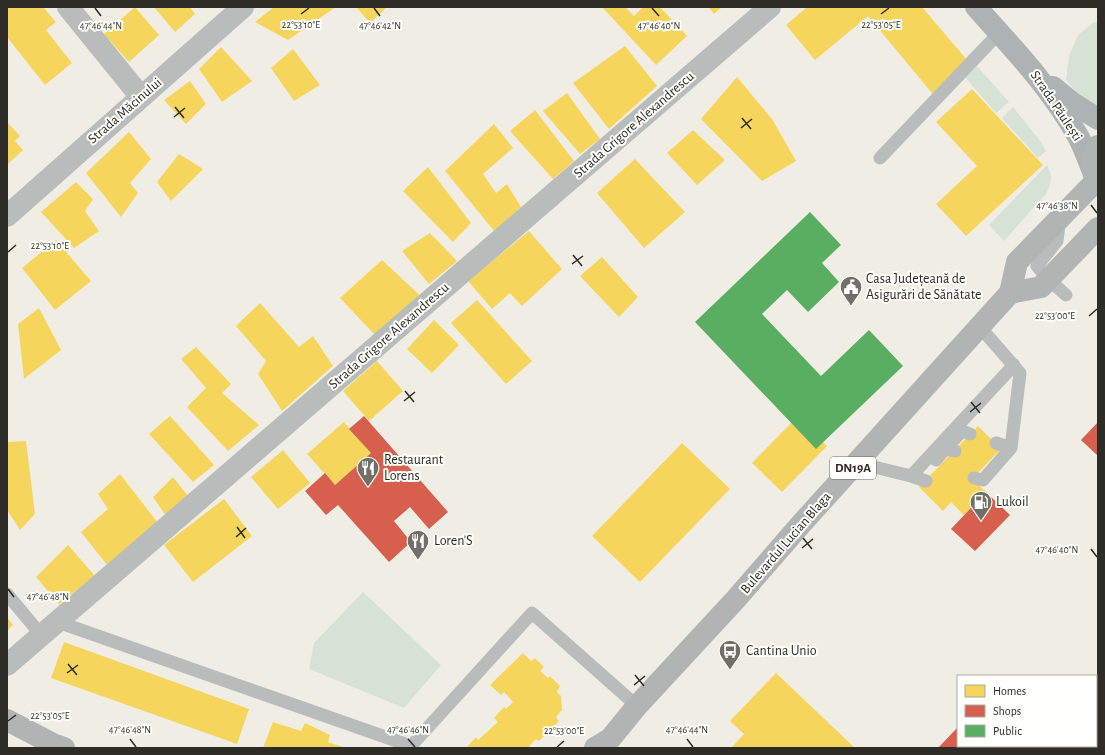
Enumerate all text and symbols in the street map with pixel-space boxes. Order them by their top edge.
text: 22°53'10"E [282,20,320,30]
text: 22°53'05"E [861,20,901,30]
text: 47°46'44"N [80,21,122,31]
text: 47°46'42"N [359,21,401,31]
text: 47°46'40"N [638,21,680,31]
street label: Strada Păulești [1027,68,1085,144]
street label: Strada Grigore Alexandrescu [571,69,697,181]
street label: Strada Măcinului [86,75,164,147]
text: 47°46'38"N [1036,201,1078,211]
text: 22°53'10"E [31,241,69,251]
place label: Casa Județeană de Asigurări de Sănătate [866,272,981,302]
public building icon: Casa Județeană de Asigurări de Sănătate [838,274,864,307]
street label: Strada Grigore Alexandrescu [326,280,452,392]
text: 22°53'00"E [1035,311,1075,321]
place label: Restaurant Lorens [384,453,444,483]
restaurant icon: Restaurant Lorens [355,455,381,488]
road number: DN19A [830,457,876,479]
street label: Bulevardul Lucian Blaga [738,489,834,596]
fuel station icon: Lukoil [968,489,994,522]
place label: Lukoil [996,495,1029,509]
restaurant icon: Loren'S [405,528,431,561]
place label: Loren'S [434,534,473,548]
text: 47°46'40"N [1036,545,1078,555]
text: 47°46'48"N [27,592,69,602]
bus stop icon: Cantina Unio [717,638,743,671]
place label: Cantina Unio [746,644,817,658]
legend [957,675,1097,747]
text: Homes [993,685,1026,697]
text: Shops [993,705,1021,717]
text: 22°53'05"E [30,711,70,721]
text: 47°46'48"N [109,725,151,735]
text: 47°46'46"N [387,725,429,735]
text: 47°46'44"N [666,725,708,735]
text: Public [993,725,1022,737]
text: 22°53'00"E [544,726,584,736]

